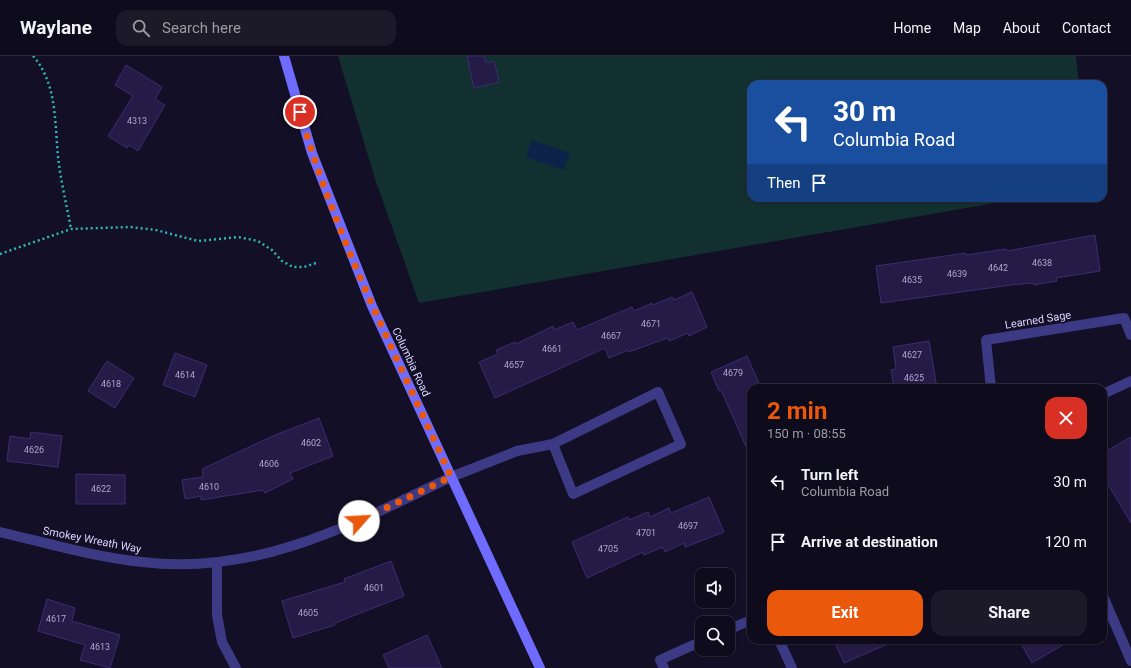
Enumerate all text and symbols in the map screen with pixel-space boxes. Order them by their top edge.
search box [116,10,396,46]
text: Waylane [20,16,92,39]
icon: search [130,17,152,39]
text: Search here [162,19,241,37]
text: Home [893,20,931,36]
text: Map [953,20,981,36]
text: About [1003,20,1040,36]
text: Contact [1062,20,1111,36]
pin [283,95,317,129]
text: 30 m [833,95,896,128]
icon: left [767,96,819,148]
icon: arrive [289,101,311,123]
house number: 4313 [127,116,147,126]
text: Columbia Road [833,129,955,150]
icon: arrive [808,172,830,194]
text: Then [767,174,800,192]
house number: 4638 [1032,258,1052,268]
house number: 4642 [988,263,1008,273]
house number: 4639 [947,269,967,279]
house number: 4635 [902,275,922,285]
street label: Learned Sage [1004,308,1072,332]
house number: 4671 [641,319,661,329]
street label: Columbia Road [389,325,433,399]
house number: 4667 [601,331,621,341]
house number: 4661 [542,344,562,354]
house number: 4627 [902,350,922,360]
house number: 4657 [504,360,524,370]
house number: 4679 [723,368,743,378]
house number: 4614 [175,370,195,380]
house number: 4625 [904,373,924,383]
house number: 4618 [101,379,121,389]
text: 2 min [767,397,827,425]
button: close [1045,397,1087,439]
text: 150 m · 08:55 [767,426,846,441]
house number: 4602 [301,438,321,448]
house number: 4626 [24,445,44,455]
house number: 4606 [259,459,279,469]
text: Turn left [801,466,858,484]
icon: left [767,471,789,493]
text: 30 m [1053,473,1087,491]
house number: 4610 [199,482,219,492]
house number: 4622 [91,484,111,494]
text: Columbia Road [801,484,889,499]
position arrow [338,500,380,542]
house number: 4697 [678,521,698,531]
street label: Smokey Wreath Way [42,524,143,556]
house number: 4701 [636,528,656,538]
icon: arrive [767,531,789,553]
text: Arrive at destination [801,533,938,551]
text: 120 m [1045,533,1087,551]
house number: 4705 [598,544,618,554]
map controls [695,568,735,656]
button: sound [695,568,735,608]
house number: 4601 [364,583,384,593]
button: Exit [767,590,923,636]
button: Share [931,590,1087,636]
house number: 4605 [298,608,318,618]
house number: 4617 [46,614,66,624]
button: search [695,616,735,656]
house number: 4613 [90,642,110,652]

